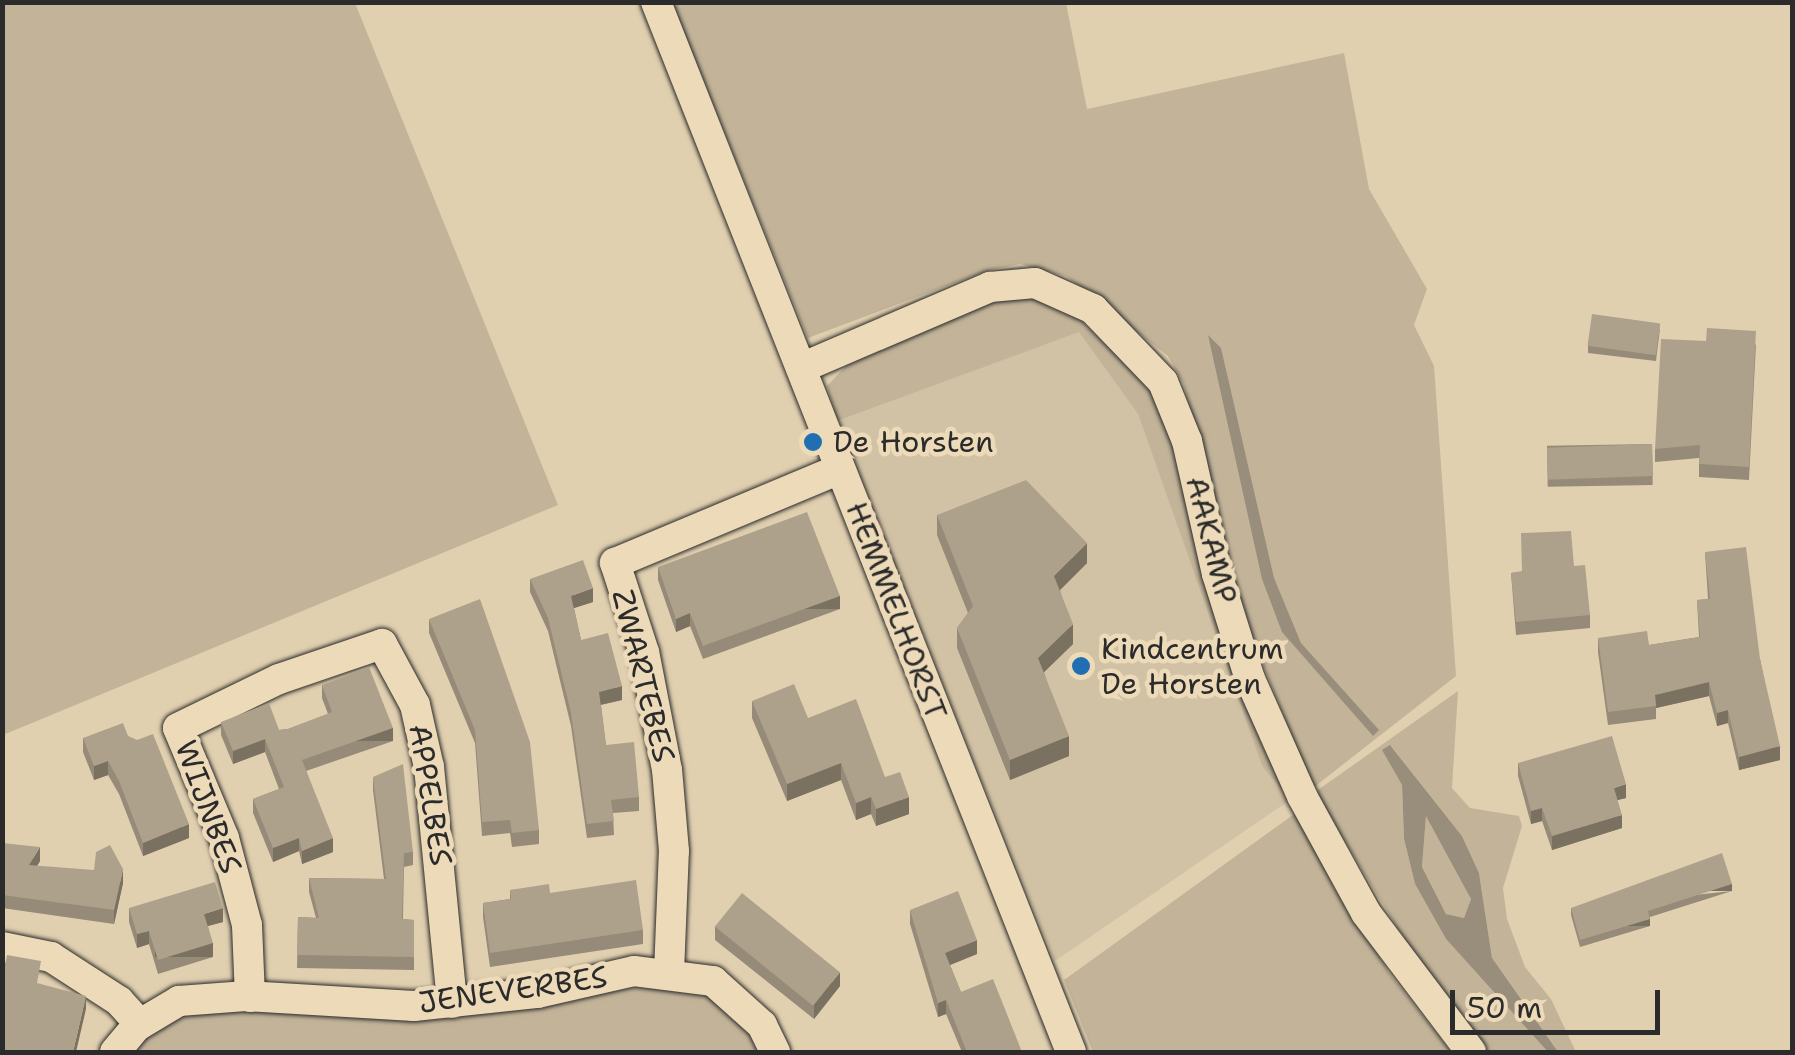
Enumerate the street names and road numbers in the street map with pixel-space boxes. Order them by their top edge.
street label: AAKAMP [1178,473,1244,607]
street label: HEMMELHORST [838,497,954,725]
street label: ZWARTEBES [604,586,682,766]
street label: APPELBES [401,722,459,868]
street label: WIJNBES [167,736,249,878]
street label: JENEVERBES [416,959,610,1021]

